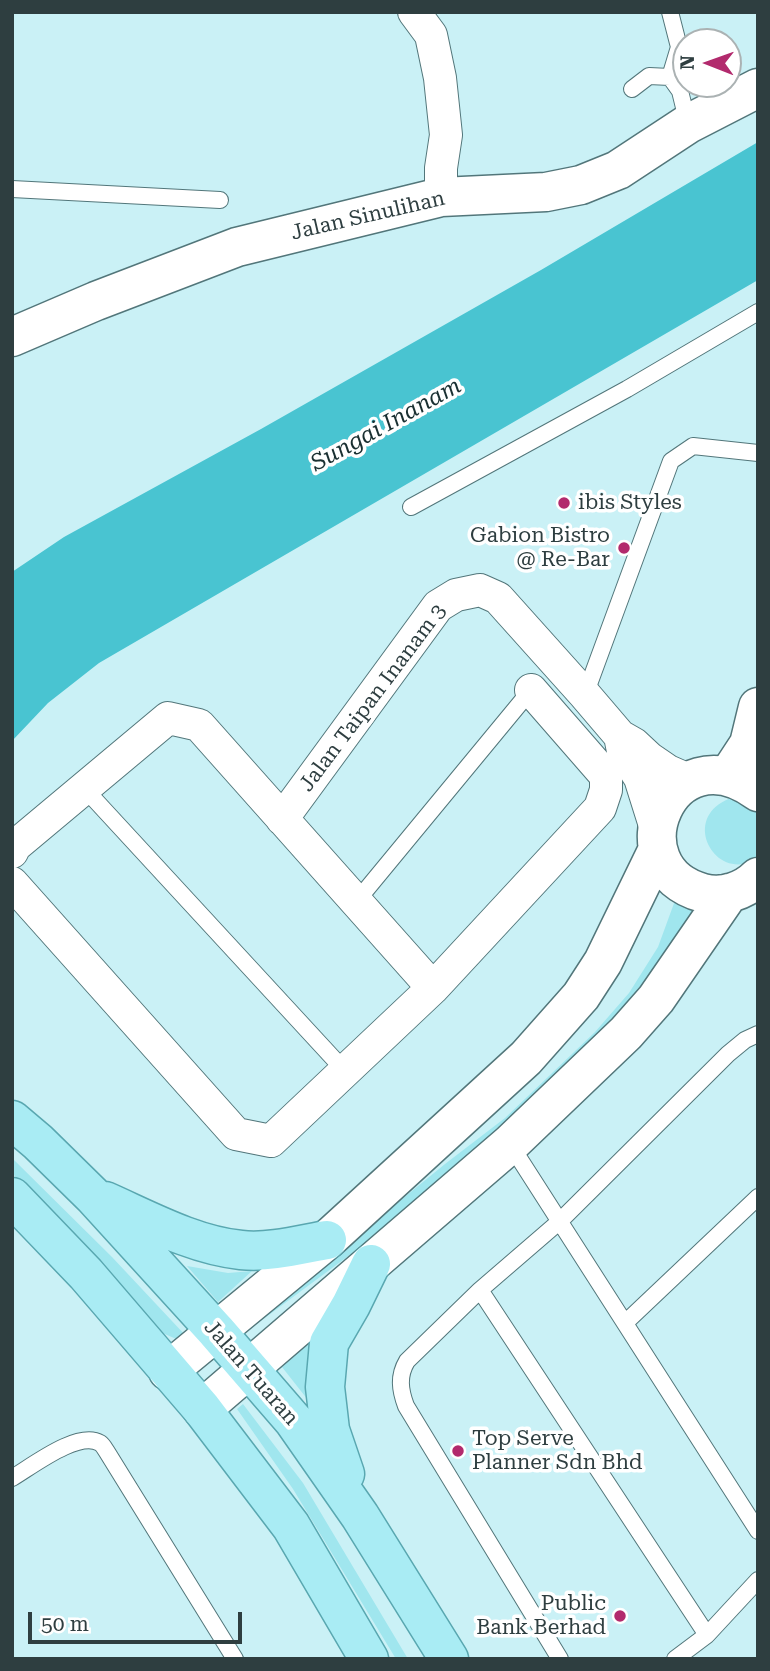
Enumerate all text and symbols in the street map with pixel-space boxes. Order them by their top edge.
north arrow [672,28,742,98]
text: N [676,55,699,70]
street label: Jalan Sinulihan [289,186,447,246]
water label: Sungai Inanam [306,372,466,478]
place label: ibis Styles [578,490,682,516]
marker: ibis Styles [556,495,572,511]
place label: Gabion Bistro @ Re-Bar [470,523,610,573]
marker: Gabion Bistro @ Re-Bar [616,540,632,556]
street label: Jalan Taipan Inanam 3 [294,599,452,797]
street label: Jalan Tuaran [198,1315,304,1431]
place label: Top Serve Planner Sdn Bhd [472,1426,643,1476]
marker: Top Serve Planner Sdn Bhd [450,1443,466,1459]
place label: Public Bank Berhad [476,1591,606,1641]
scale bar [32,1598,245,1642]
marker: Public Bank Berhad [612,1608,628,1624]
text: 50 m [41,1612,89,1636]

